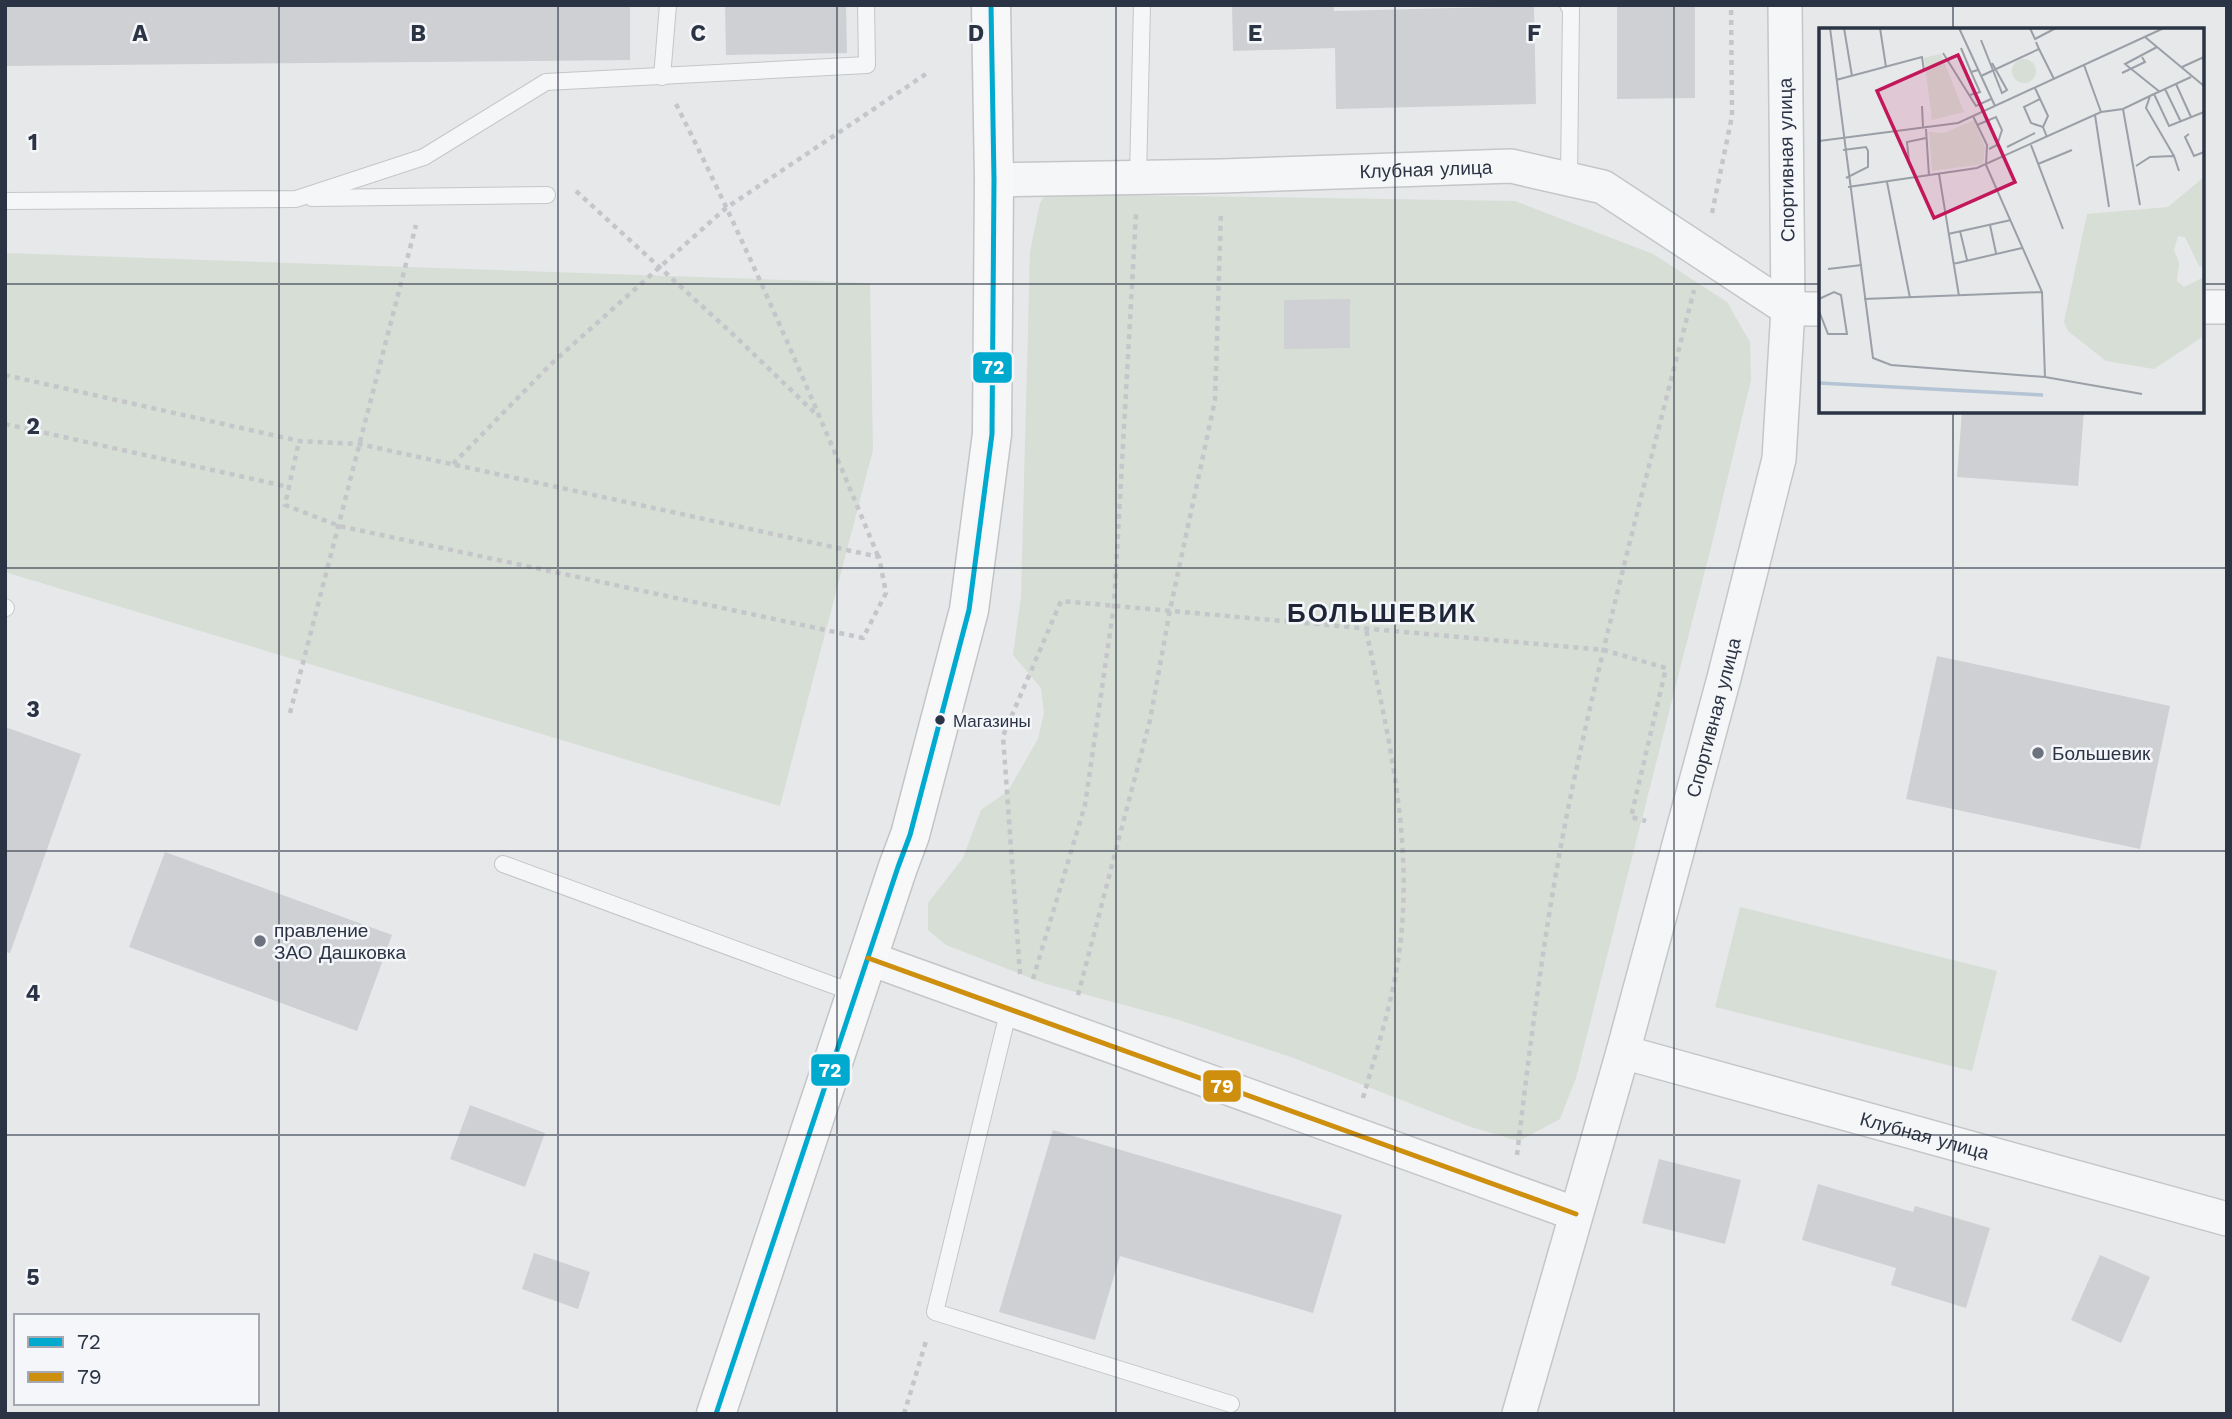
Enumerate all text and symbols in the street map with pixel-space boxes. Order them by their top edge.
text: A [132,20,148,47]
text: B [410,20,426,47]
text: C [690,20,706,47]
text: D [968,20,984,47]
text: E [1248,20,1262,47]
text: F [1527,20,1541,47]
inset map [1819,28,2204,413]
street label: Спортивная улица [1774,77,1799,242]
text: 1 [28,129,38,156]
street label: Клубная улица [1359,156,1493,183]
line badge: 72 [972,351,1013,384]
text: 72 [982,356,1004,379]
text: 2 [26,413,40,440]
district label: БОЛЬШЕВИК [1287,598,1477,628]
street label: Спортивная улица [1681,635,1746,800]
text: 3 [26,696,40,723]
place label: Магазины [953,711,1031,731]
marker: Магазины [933,713,947,727]
place label: Большевик [2052,742,2151,765]
marker: Большевик [2030,745,2046,761]
place label: правление ЗАО Дашковка [274,919,407,964]
marker: правление ЗАО Дашковка [252,933,268,949]
text: 4 [26,980,41,1007]
line badge: 72 [810,1053,851,1087]
text: 72 [819,1059,841,1082]
line badge: 79 [1202,1069,1242,1103]
text: 79 [1210,1075,1234,1098]
street label: Клубная улица [1857,1107,1992,1165]
text: 5 [26,1264,40,1291]
legend [14,1314,259,1405]
text: 72 [77,1329,101,1354]
text: 79 [77,1364,102,1389]

